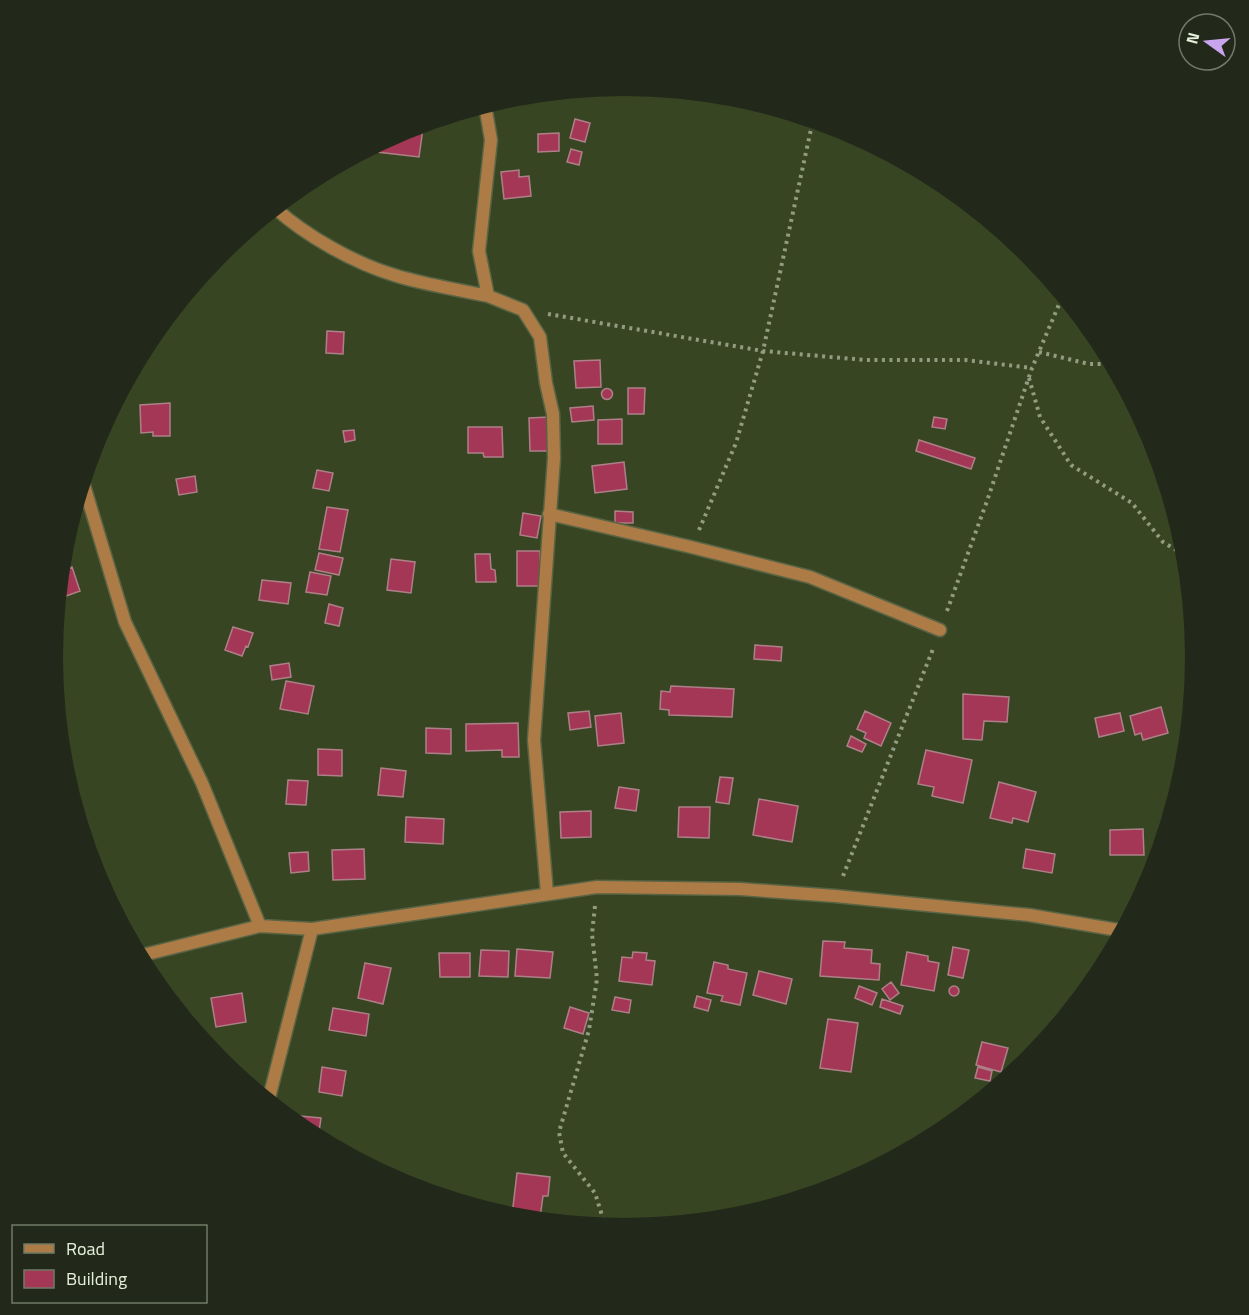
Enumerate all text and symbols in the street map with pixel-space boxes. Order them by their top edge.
north arrow [1177,12,1237,72]
text: N [1179,30,1206,47]
legend [12,1225,207,1303]
text: Road [66,1235,105,1262]
text: Building [66,1265,127,1292]

